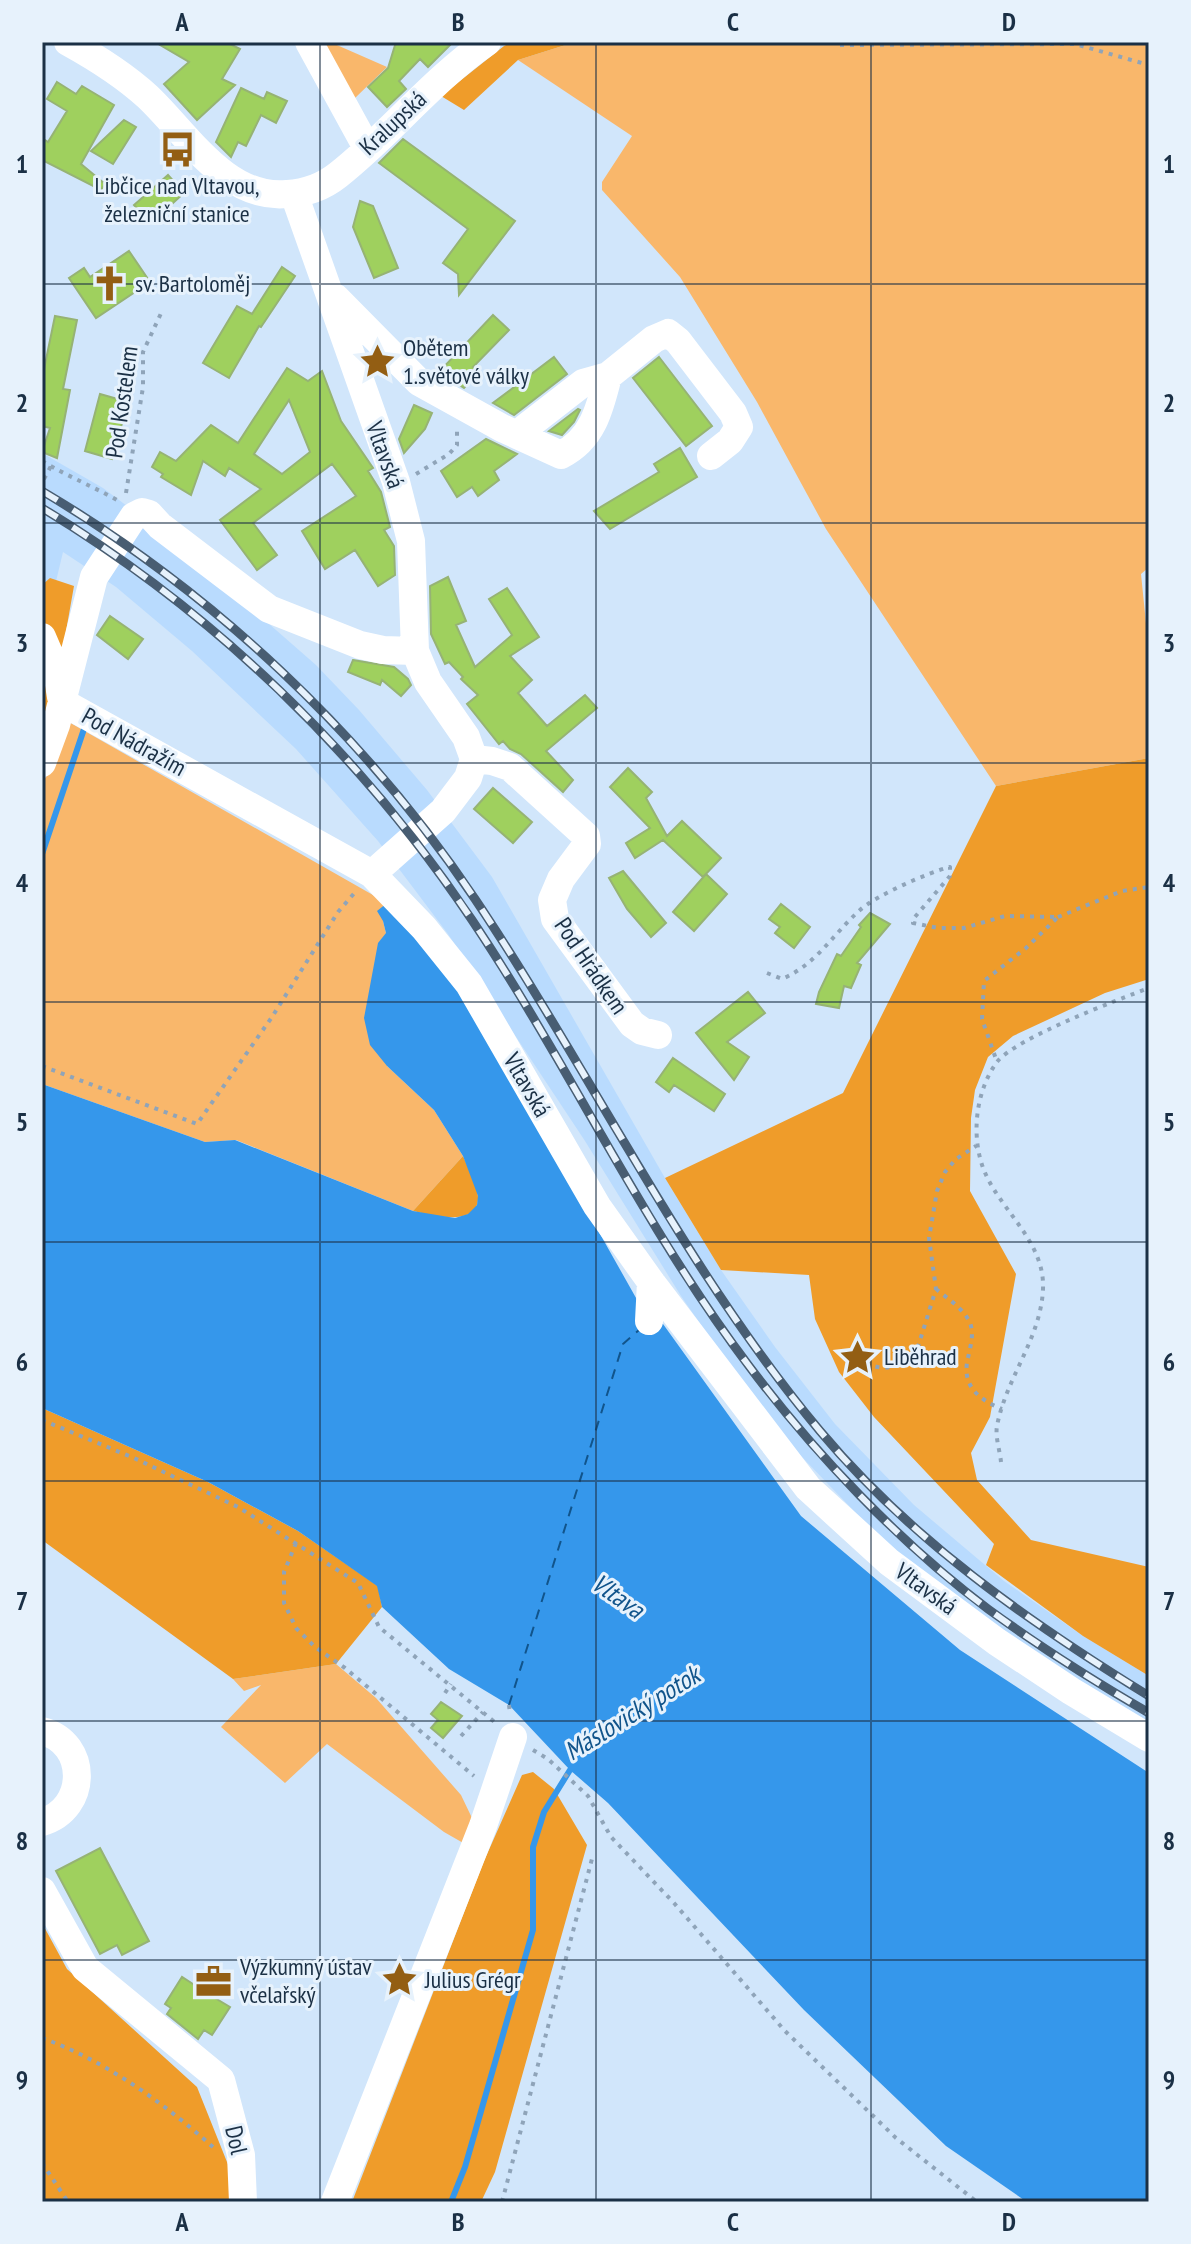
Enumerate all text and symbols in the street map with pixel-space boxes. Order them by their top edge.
text: A [174,5,189,38]
text: B [452,5,465,38]
text: C [727,5,739,38]
text: D [1002,5,1016,38]
street label: Kralupská [352,84,433,162]
bus stop icon: Libčice nad Vltavou, železniční stanice [158,130,196,168]
text: 1 [16,147,28,180]
text: 1 [1163,147,1175,180]
place label: Libčice nad Vltavou, železniční stanice [95,170,259,229]
church icon: sv. Bartoloměj [90,265,128,303]
place label: sv. Bartoloměj [135,268,250,299]
place label: Obětem 1.světové války [403,332,529,391]
place icon: Obětem 1.světové války [358,343,396,381]
street label: Pod Kostelem [98,344,145,460]
text: 2 [16,386,28,419]
text: 2 [1163,386,1175,419]
street label: Vltavská [359,416,412,493]
text: 3 [16,626,28,659]
text: 3 [1163,626,1175,659]
street label: Pod Nádražím [77,700,192,783]
text: 4 [16,866,29,899]
text: 4 [1163,866,1176,899]
street label: Pod Hrádkem [548,911,635,1020]
street label: Vltavská [496,1046,558,1122]
text: 5 [16,1105,28,1138]
text: 5 [1163,1105,1175,1138]
place icon: Liběhrad [839,1338,877,1376]
place label: Liběhrad [884,1341,957,1372]
text: 6 [16,1345,28,1378]
text: 6 [1163,1345,1175,1378]
street label: Vltavská [888,1555,963,1621]
water label: Vltava [586,1566,652,1626]
text: 7 [16,1584,28,1617]
text: 7 [1163,1584,1175,1617]
water label: Máslovický potok [558,1656,708,1767]
text: 8 [16,1824,28,1857]
text: 8 [1163,1824,1175,1857]
place label: Výzkumný ústav včelařský [239,1951,372,2010]
place icon: Julius Grégr [380,1961,418,1999]
office icon: Výzkumný ústav včelařský [195,1962,233,2000]
place label: Julius Grégr [424,1964,521,1995]
text: 9 [16,2063,28,2096]
text: 9 [1163,2063,1175,2096]
street label: Dol [218,2122,255,2158]
text: A [174,2205,189,2238]
text: B [452,2205,465,2238]
text: C [727,2205,739,2238]
text: D [1002,2205,1016,2238]

